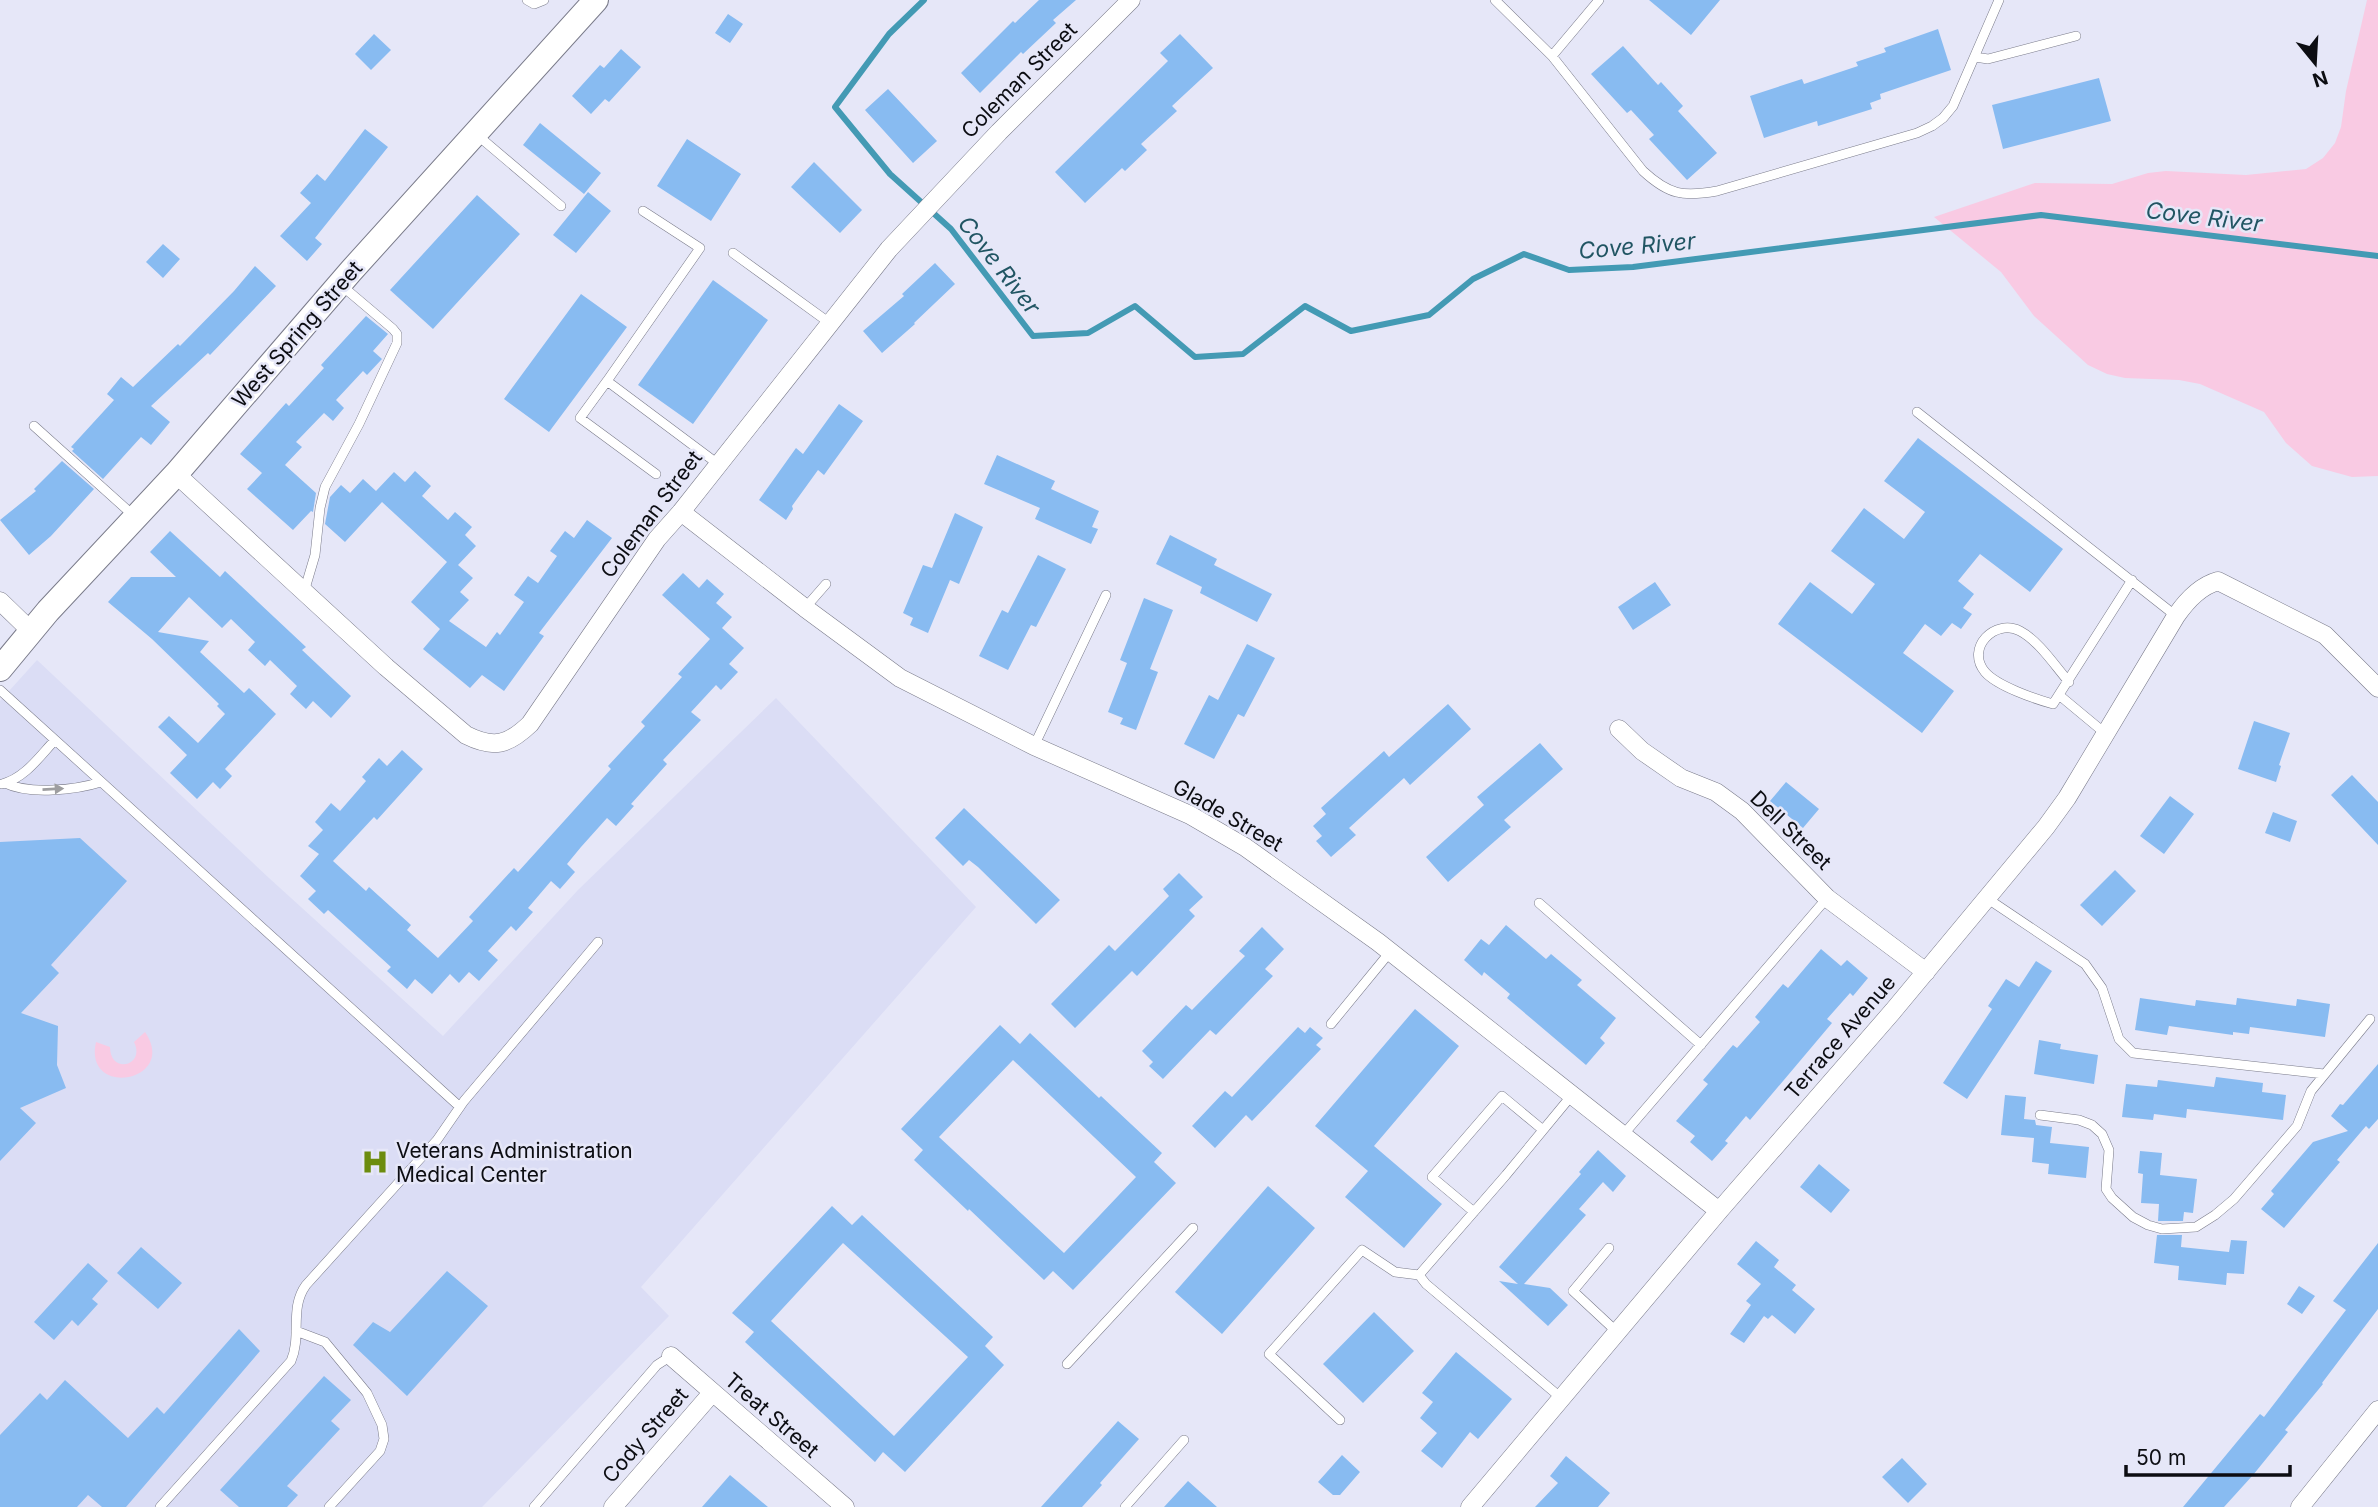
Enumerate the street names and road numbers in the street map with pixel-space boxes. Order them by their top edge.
street label: Coleman Street [956,17,1082,143]
street label: West Spring Street [227,256,367,412]
street label: Coleman Street [595,445,707,583]
street label: Glade Street [1169,773,1288,857]
street label: Dell Street [1745,785,1837,875]
street label: Terrace Avenue [1779,970,1901,1104]
street label: Treat Street [720,1367,824,1463]
street label: Cody Street [597,1382,693,1488]

